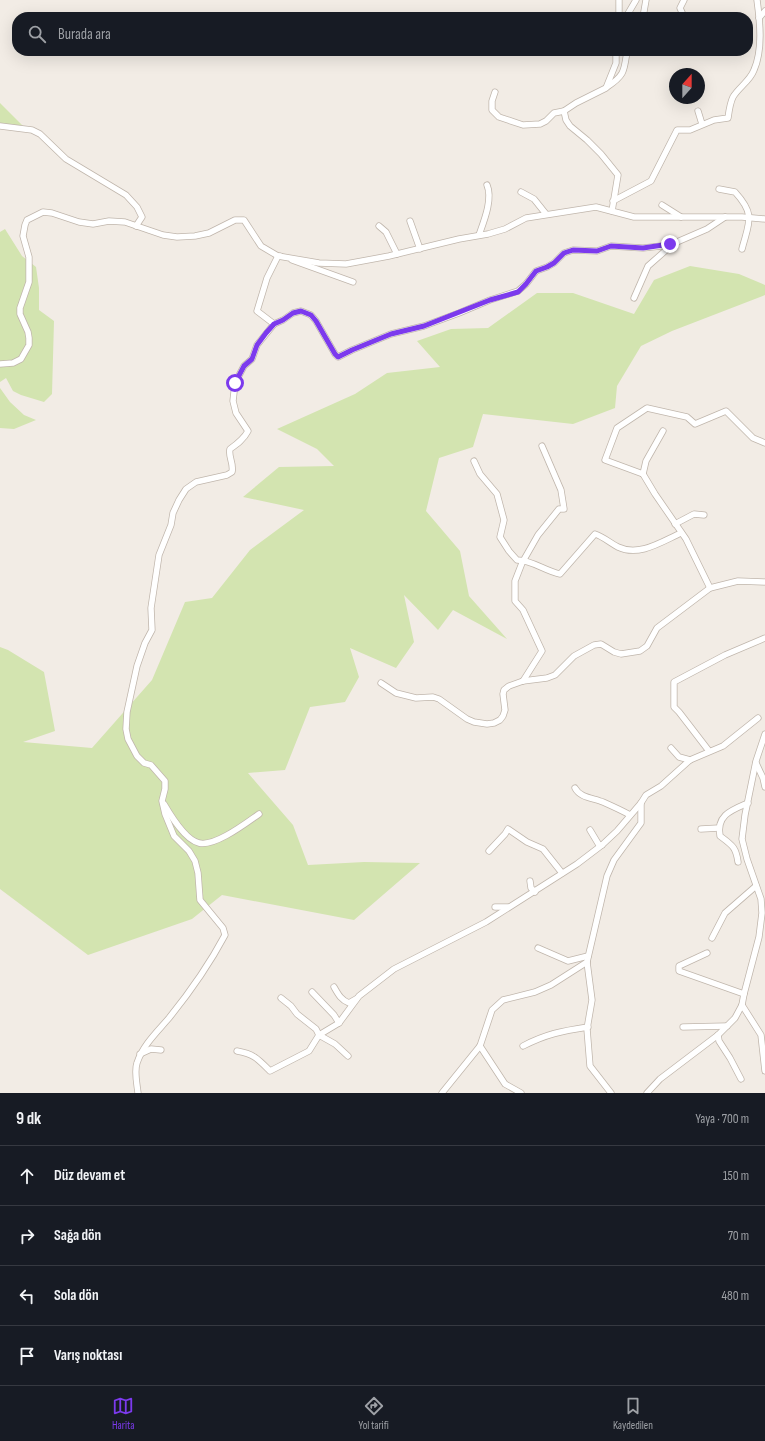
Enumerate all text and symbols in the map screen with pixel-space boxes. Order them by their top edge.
search box [12,12,753,56]
icon: search [26,23,48,45]
text: Burada ara [58,25,111,44]
north arrow [669,68,705,104]
route end [661,235,679,253]
route start [226,374,244,392]
text: 9 dk [16,1109,41,1129]
text: Yaya · 700 m [696,1111,749,1127]
icon: ahead [16,1165,38,1187]
text: Düz devam et [54,1166,125,1185]
text: 150 m [723,1168,749,1184]
icon: right [16,1225,38,1247]
text: Sağa dön [54,1226,101,1245]
text: 70 m [728,1228,749,1244]
icon: left [16,1285,38,1307]
text: Sola dön [54,1286,99,1305]
text: 480 m [722,1288,749,1304]
icon: arrive [16,1345,38,1367]
text: Varış noktası [54,1346,122,1365]
tab: Harita [112,1395,135,1432]
tab: Yol tarifi [359,1395,389,1432]
tab: Kaydedilen [613,1395,653,1432]

